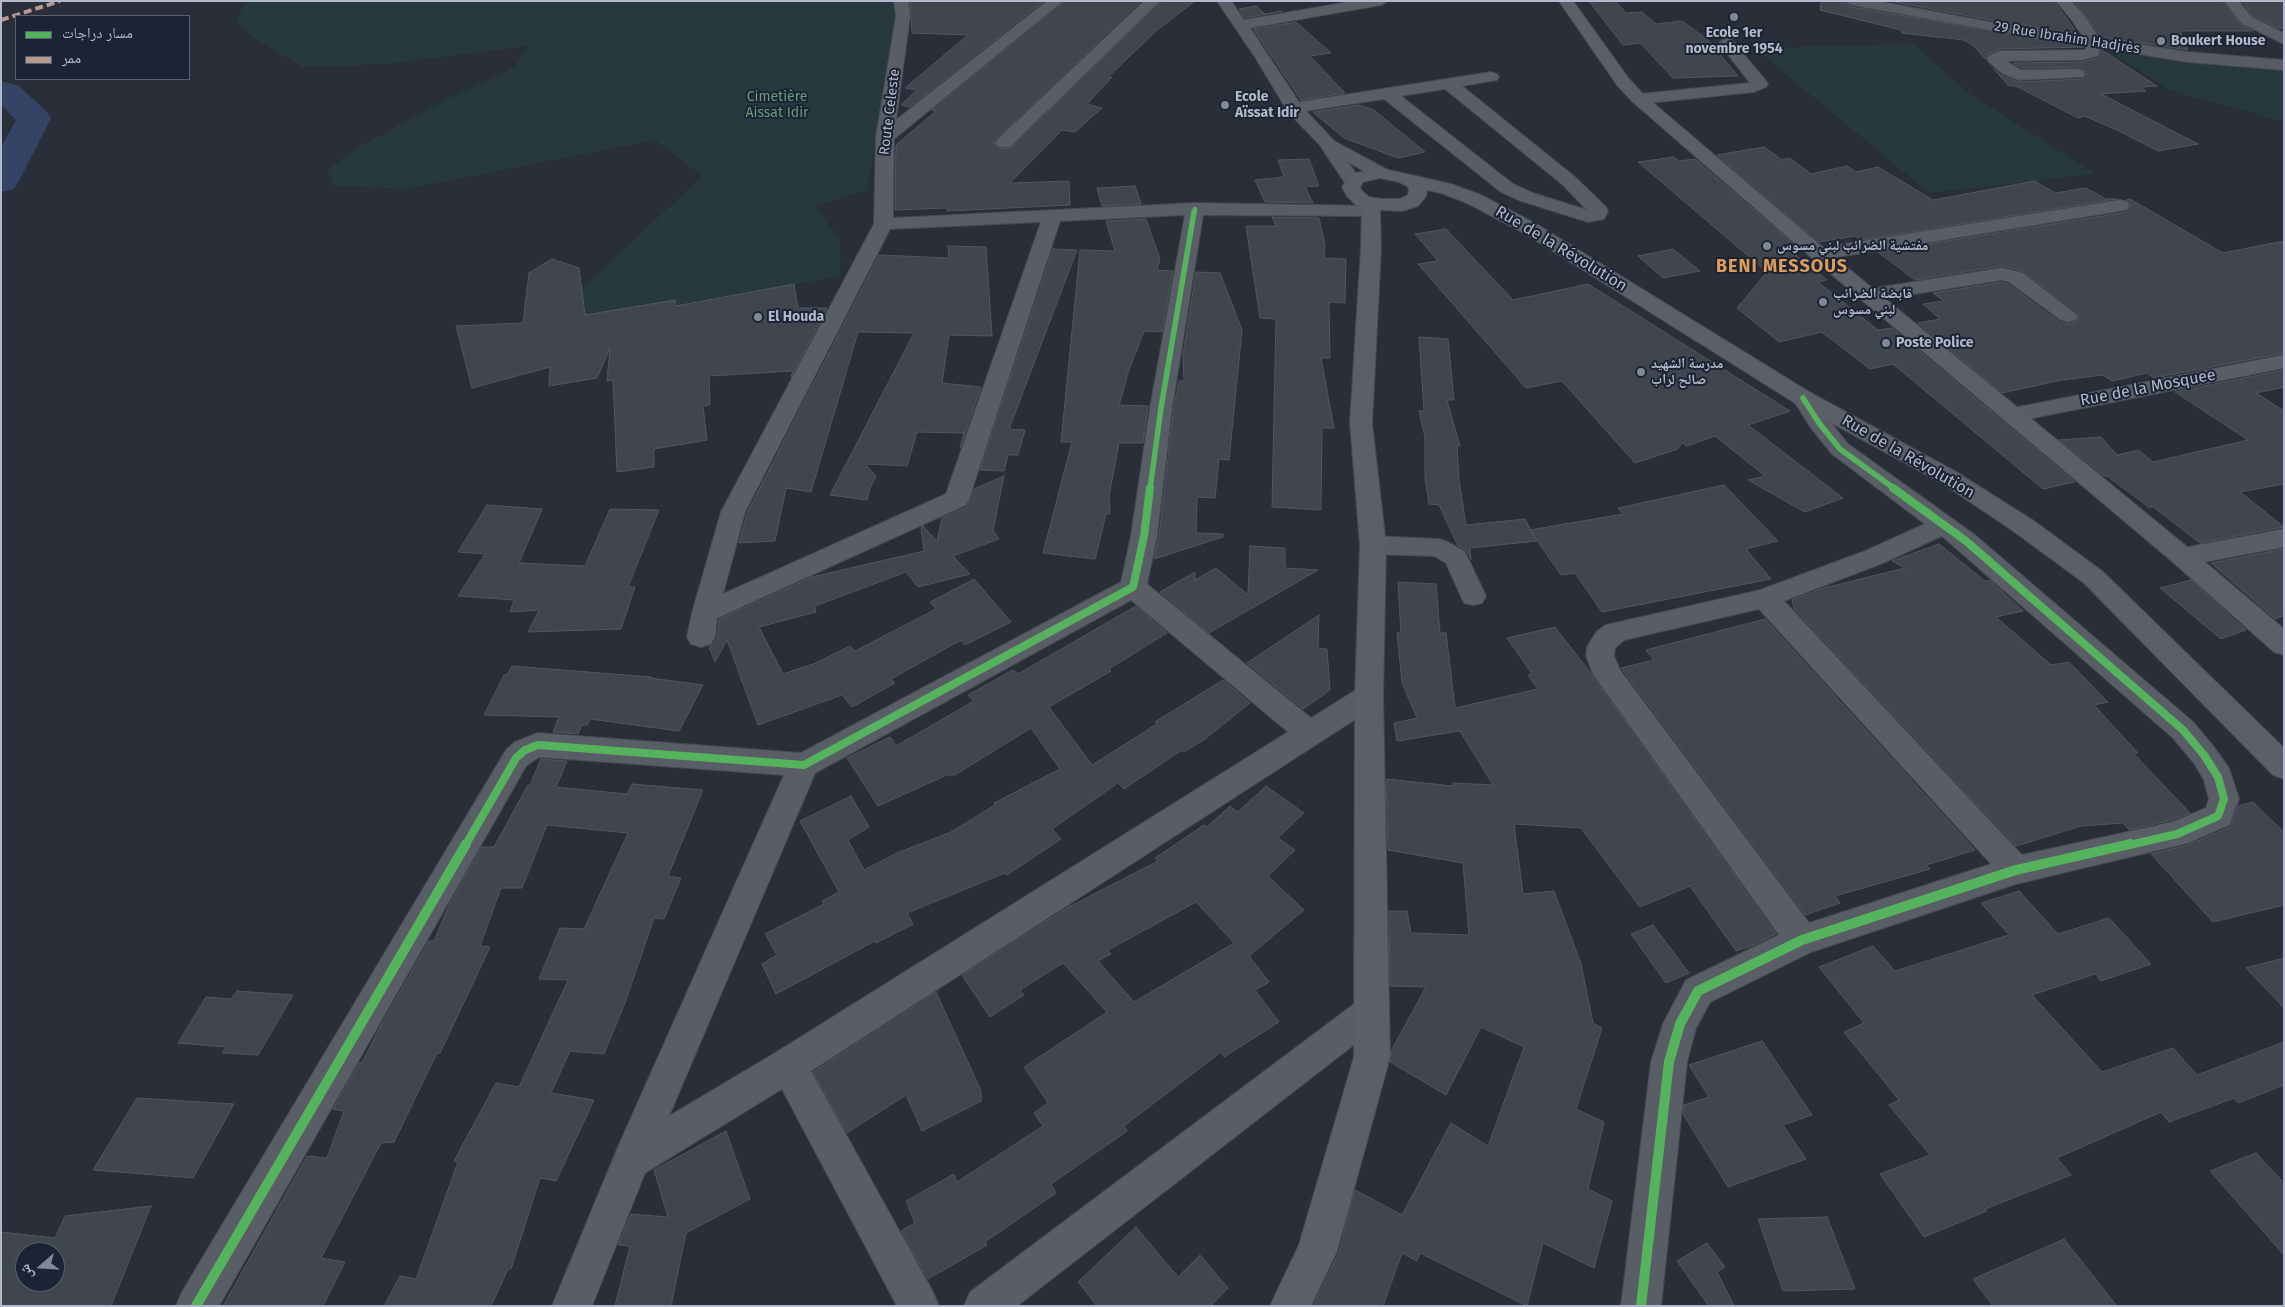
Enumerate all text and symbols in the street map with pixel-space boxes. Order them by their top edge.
marker: Ecole 1er novembre 1954 [1728,11,1740,23]
legend [15,15,190,80]
street label: 29 Rue Ibrahim Hadjrès [1993,18,2141,58]
text: مسار دراجات [62,24,133,42]
place label: Ecole 1er novembre 1954 [1685,25,1783,58]
place label: Boukert House [2171,33,2265,49]
marker: Boukert House [2155,35,2167,47]
text: ممر [62,49,81,67]
street label: Route Celeste [876,68,904,156]
park label: Cimetière Aissat Idir [746,89,808,121]
place label: Ecole Aïssat Idir [1235,89,1299,121]
marker: Ecole Aïssat Idir [1219,99,1231,111]
street label: Rue de la Révolution [1492,202,1630,296]
place label: مفتشية الضرائب لبني مسوس [1777,238,1928,254]
marker: مفتشية الضرائب لبني مسوس [1761,240,1773,252]
district label: BENI MESSOUS [1714,256,1850,278]
place label: قابضة الضرائب لبني مسوس [1833,286,1912,318]
marker: قابضة الضرائب لبني مسوس [1817,296,1829,308]
place label: El Houda [768,309,824,325]
marker: El Houda [752,311,764,323]
place label: Poste Police [1896,335,1974,351]
marker: Poste Police [1880,337,1892,349]
place label: مدرسة الشهيد صالح لراب [1651,356,1723,388]
street label: Rue de la Mosquee [2079,365,2217,411]
marker: مدرسة الشهيد صالح لراب [1635,366,1647,378]
street label: Rue de la Révolution [1838,411,1978,503]
north arrow [15,1242,65,1292]
text: ش [16,1262,37,1282]

